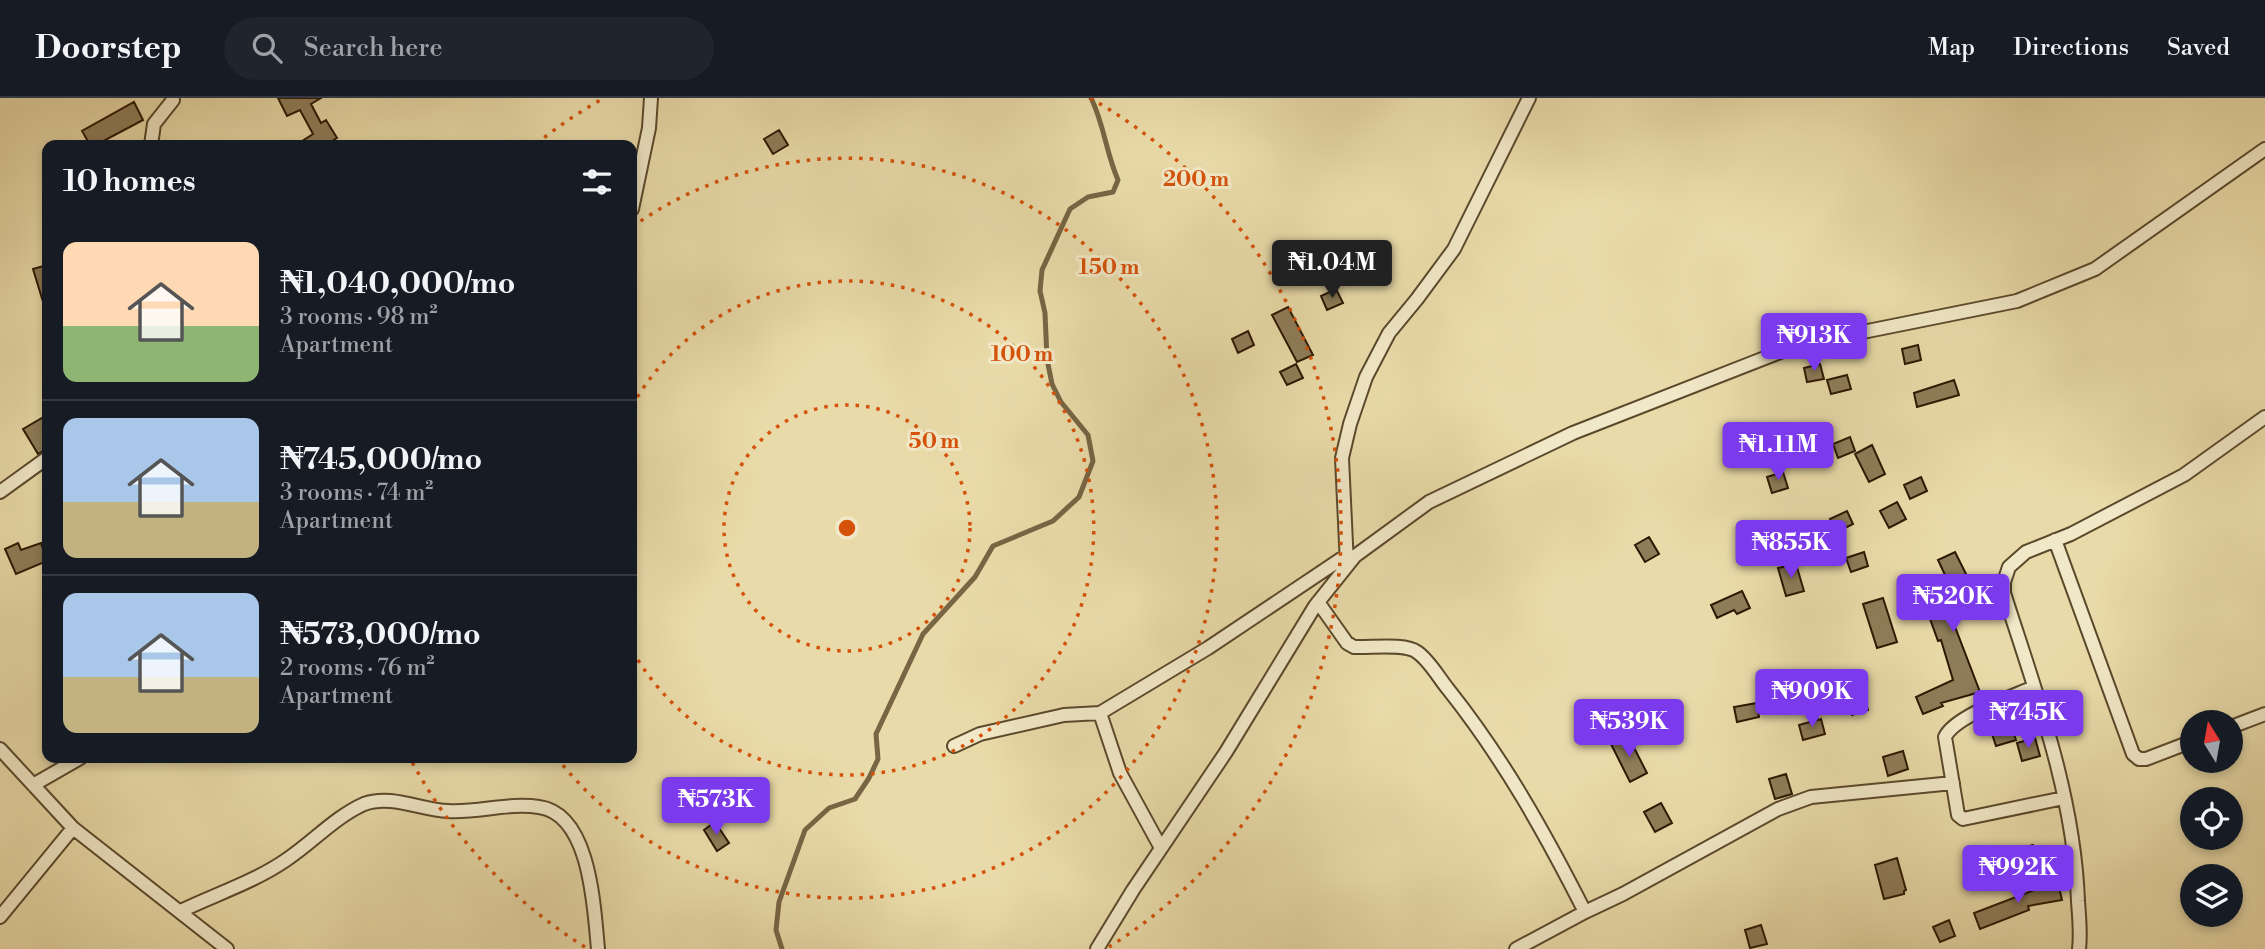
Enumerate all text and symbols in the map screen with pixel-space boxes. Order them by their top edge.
search box [224,17,714,80]
text: Doorstep [35,28,182,69]
icon: search [248,29,286,67]
text: Search here [304,32,443,64]
text: Map [1928,33,1975,63]
text: Directions [2013,33,2129,63]
text: Saved [2167,33,2230,63]
text: 10 homes [63,163,196,201]
icon: filters [578,163,616,201]
text: 200 m [1163,167,1229,193]
pin: ₦1.04M [1275,240,1389,300]
text: ₦1.04M [1288,249,1376,277]
text: 150 m [1079,255,1139,281]
text: ₦1,040,000/mo [280,265,515,303]
icon: home [119,270,203,354]
text: 3 rooms · 98 m² [280,303,437,331]
pin: ₦913K [1765,314,1863,373]
text: ₦913K [1777,322,1851,350]
text: Apartment [280,331,393,359]
text: 100 m [991,342,1053,368]
pin: ₦1.11M [1721,422,1835,482]
text: 50 m [909,429,959,455]
text: ₦1.11M [1739,431,1817,459]
text: ₦745,000/mo [280,441,482,479]
icon: home [119,446,203,530]
text: 3 rooms · 74 m² [280,479,433,507]
text: Apartment [280,507,393,535]
centre of rings [835,516,859,540]
pin: ₦855K [1742,520,1840,580]
text: ₦855K [1752,529,1830,557]
pin: ₦520K [1904,574,2002,634]
text: ₦520K [1912,583,1994,611]
text: ₦573,000/mo [280,616,481,654]
icon: home [119,621,203,705]
text: 2 rooms · 76 m² [280,654,435,682]
pin: ₦909K [1763,670,1861,729]
text: ₦909K [1771,678,1853,706]
text: Apartment [280,682,393,710]
pin: ₦745K [1979,690,2077,750]
text: ₦745K [1989,699,2067,727]
pin: ₦539K [1580,700,1678,759]
text: ₦539K [1590,708,1668,736]
north arrow [2180,710,2244,774]
map controls [2180,710,2243,927]
pin: ₦573K [667,778,765,837]
text: ₦573K [678,786,754,814]
button: locate [2180,787,2243,850]
pin: ₦992K [1969,846,2067,905]
text: ₦992K [1978,854,2058,882]
button: layers [2180,864,2243,927]

